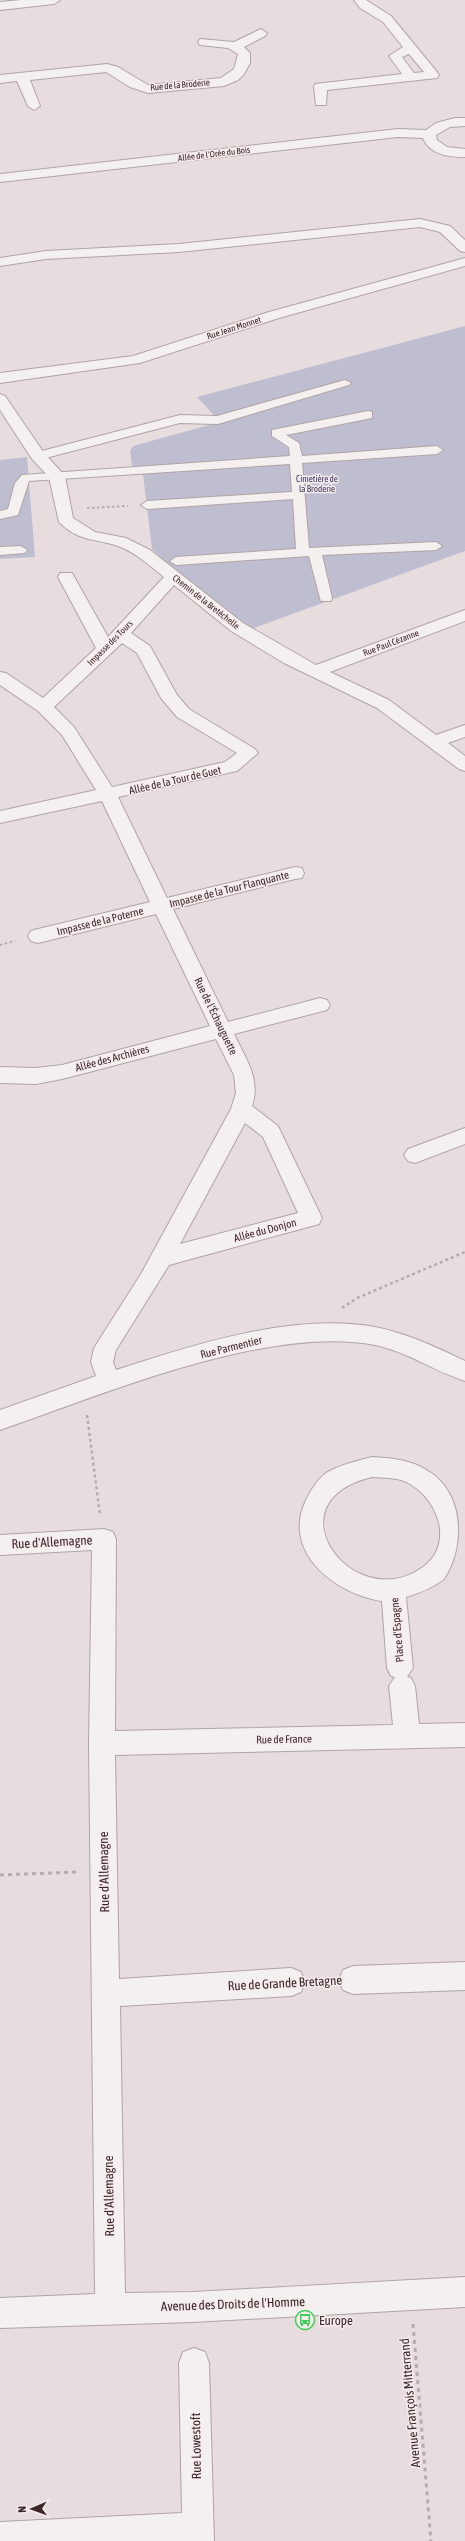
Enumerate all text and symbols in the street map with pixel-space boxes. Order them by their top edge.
street label: Rue de la Broderie [150,77,210,93]
street label: Allée de l'Orée du Bois [177,145,251,163]
street label: Rue Jean Monnet [206,314,263,341]
park label: Cimetière de la Broderie [296,474,338,494]
street label: Chemin de la Bretéchelle [171,573,241,631]
street label: Impasse des Tours [85,618,135,668]
street label: Rue Paul Cézanne [362,628,420,658]
street label: Allée de la Tour de Guet [128,764,222,796]
street label: Impasse de la Tour Flanquante [168,868,290,910]
street label: Impasse de la Poterne [56,904,144,938]
street label: Rue de l'Échauguette [192,975,240,1057]
street label: Allée des Archières [74,1042,150,1074]
street label: Allée du Donjon [232,1216,298,1244]
street label: Rue Parmentier [199,1333,264,1360]
street label: Rue d'Allemagne [11,1532,93,1552]
street label: Place d'Espagne [388,1597,406,1663]
street label: Rue de France [256,1733,312,1745]
street label: Rue d'Allemagne [96,1831,112,1913]
street label: Rue de Grande Bretagne [227,1973,343,1993]
street label: Rue d'Allemagne [101,2155,117,2237]
street label: Avenue des Droits de l'Homme [161,2294,305,2314]
bus stop icon: Europe [294,2309,316,2331]
place label: Europe [319,2313,353,2328]
street label: Avenue François Mitterrand [397,2338,423,2468]
street label: Rue Lowestoft [188,2412,204,2479]
north arrow [12,2489,52,2529]
text: N [16,2506,28,2513]

